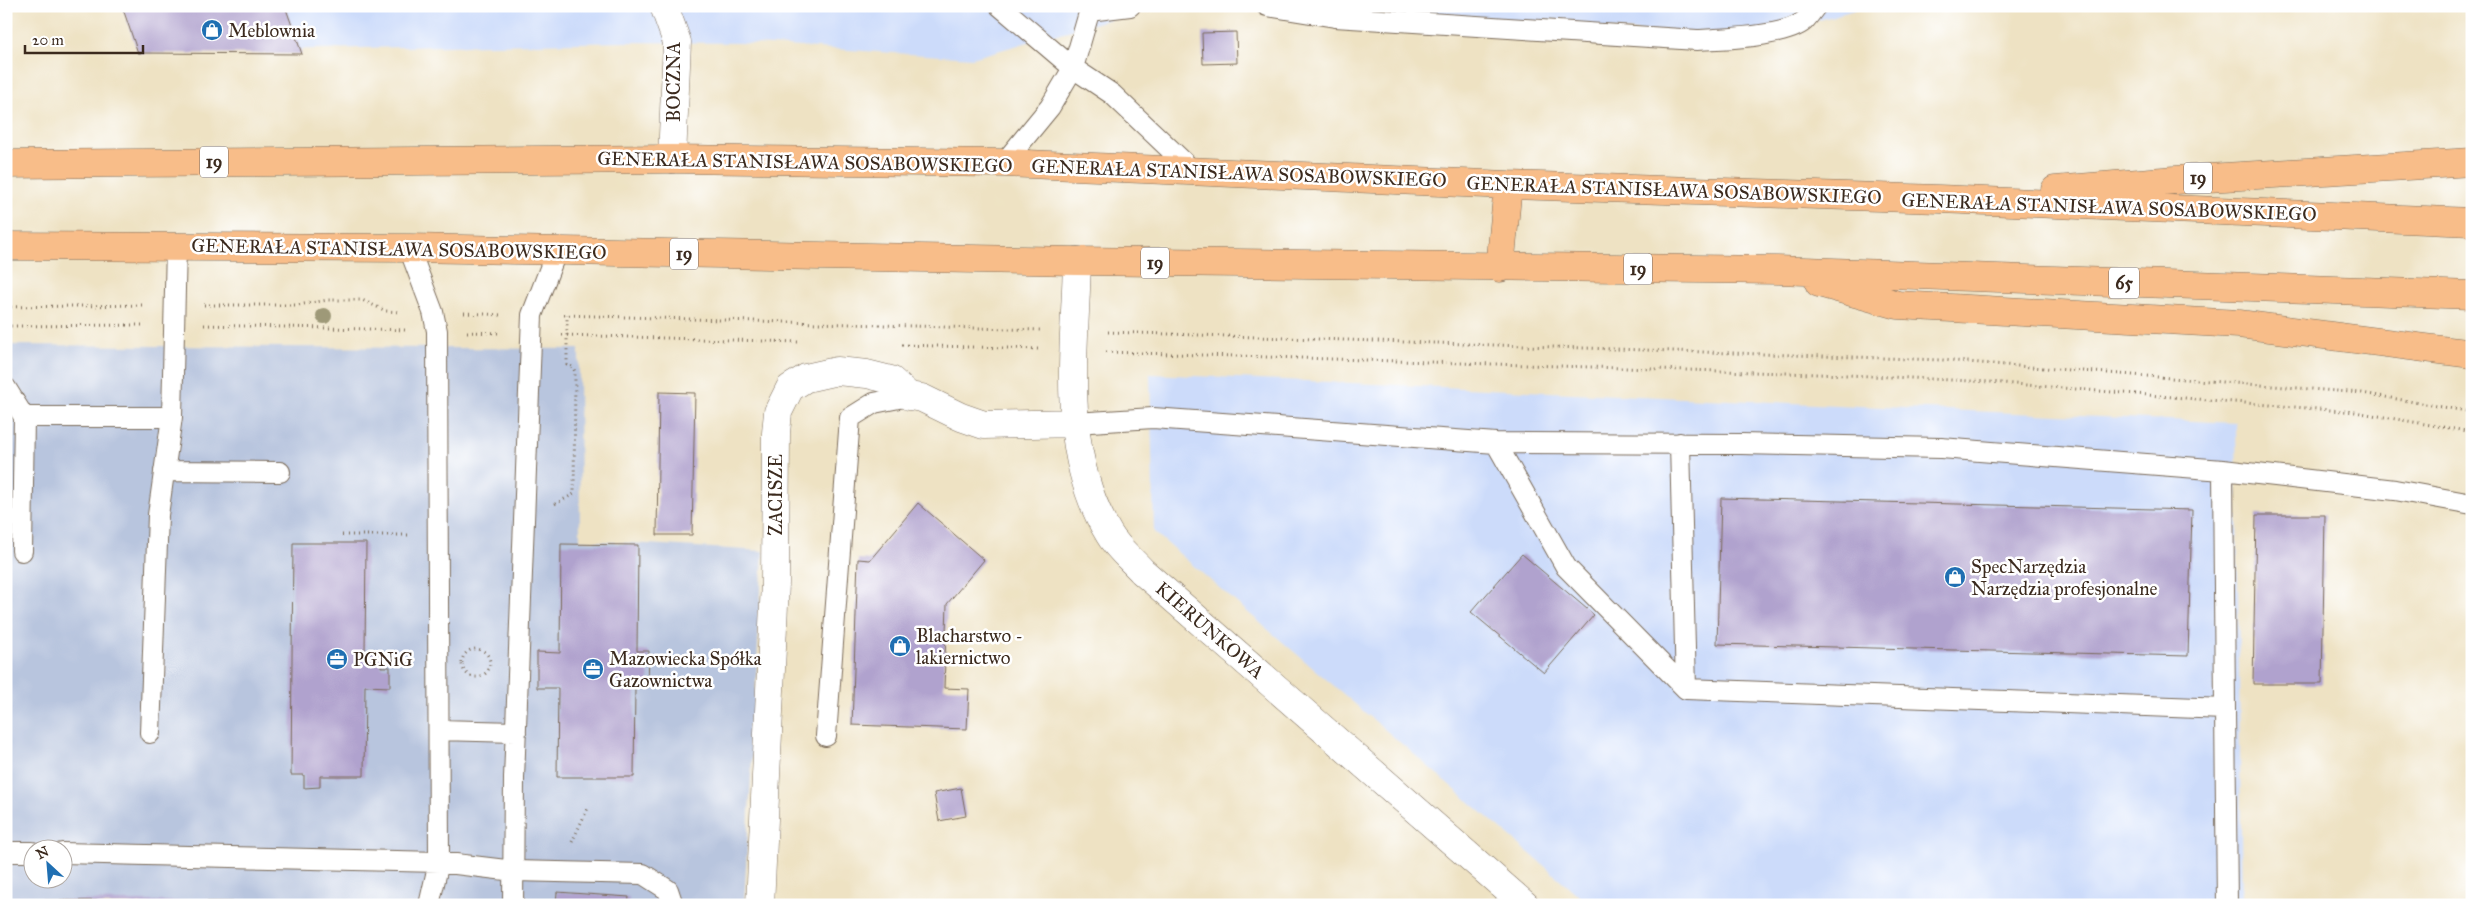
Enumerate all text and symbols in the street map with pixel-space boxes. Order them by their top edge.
shop icon: Meblownia [200,18,224,42]
place label: Meblownia [228,19,316,42]
scale bar [25,22,142,54]
text: 20 m [32,31,64,49]
street label: BOCZNA [662,41,685,122]
road number: 19 [200,146,228,178]
street label: GENERAŁA STANISŁAWA SOSABOWSKIEGO [597,147,1013,177]
street label: GENERAŁA STANISŁAWA SOSABOWSKIEGO [1031,154,1447,192]
road number: 19 [2184,162,2212,194]
street label: GENERAŁA STANISŁAWA SOSABOWSKIEGO [1466,171,1882,209]
street label: GENERAŁA STANISŁAWA SOSABOWSKIEGO [1901,188,2317,226]
street label: GENERAŁA STANISŁAWA SOSABOWSKIEGO [191,234,607,264]
road number: 19 [670,238,698,270]
road number: 19 [1141,248,1169,278]
road number: 19 [1624,253,1652,284]
road number: 65 [2109,268,2139,298]
street label: ZACISZE [764,454,787,536]
place label: SpecNarzędzia Narzędzia profesjonalne [1971,555,2157,600]
shop icon: SpecNarzędzia Narzędzia profesjonalne [1943,565,1967,589]
street label: KIERUNKOWA [1151,577,1269,683]
place label: Blacharstwo - lakiernictwo [916,624,1023,669]
shop icon: Blacharstwo - lakiernictwo [888,634,912,658]
office icon: PGNiG [325,647,349,671]
place label: Mazowiecka Spółka Gazownictwa [609,647,763,692]
place label: PGNiG [353,648,413,671]
office icon: Mazowiecka Spółka Gazownictwa [581,657,605,681]
north arrow [22,838,72,888]
text: N [33,842,52,863]

